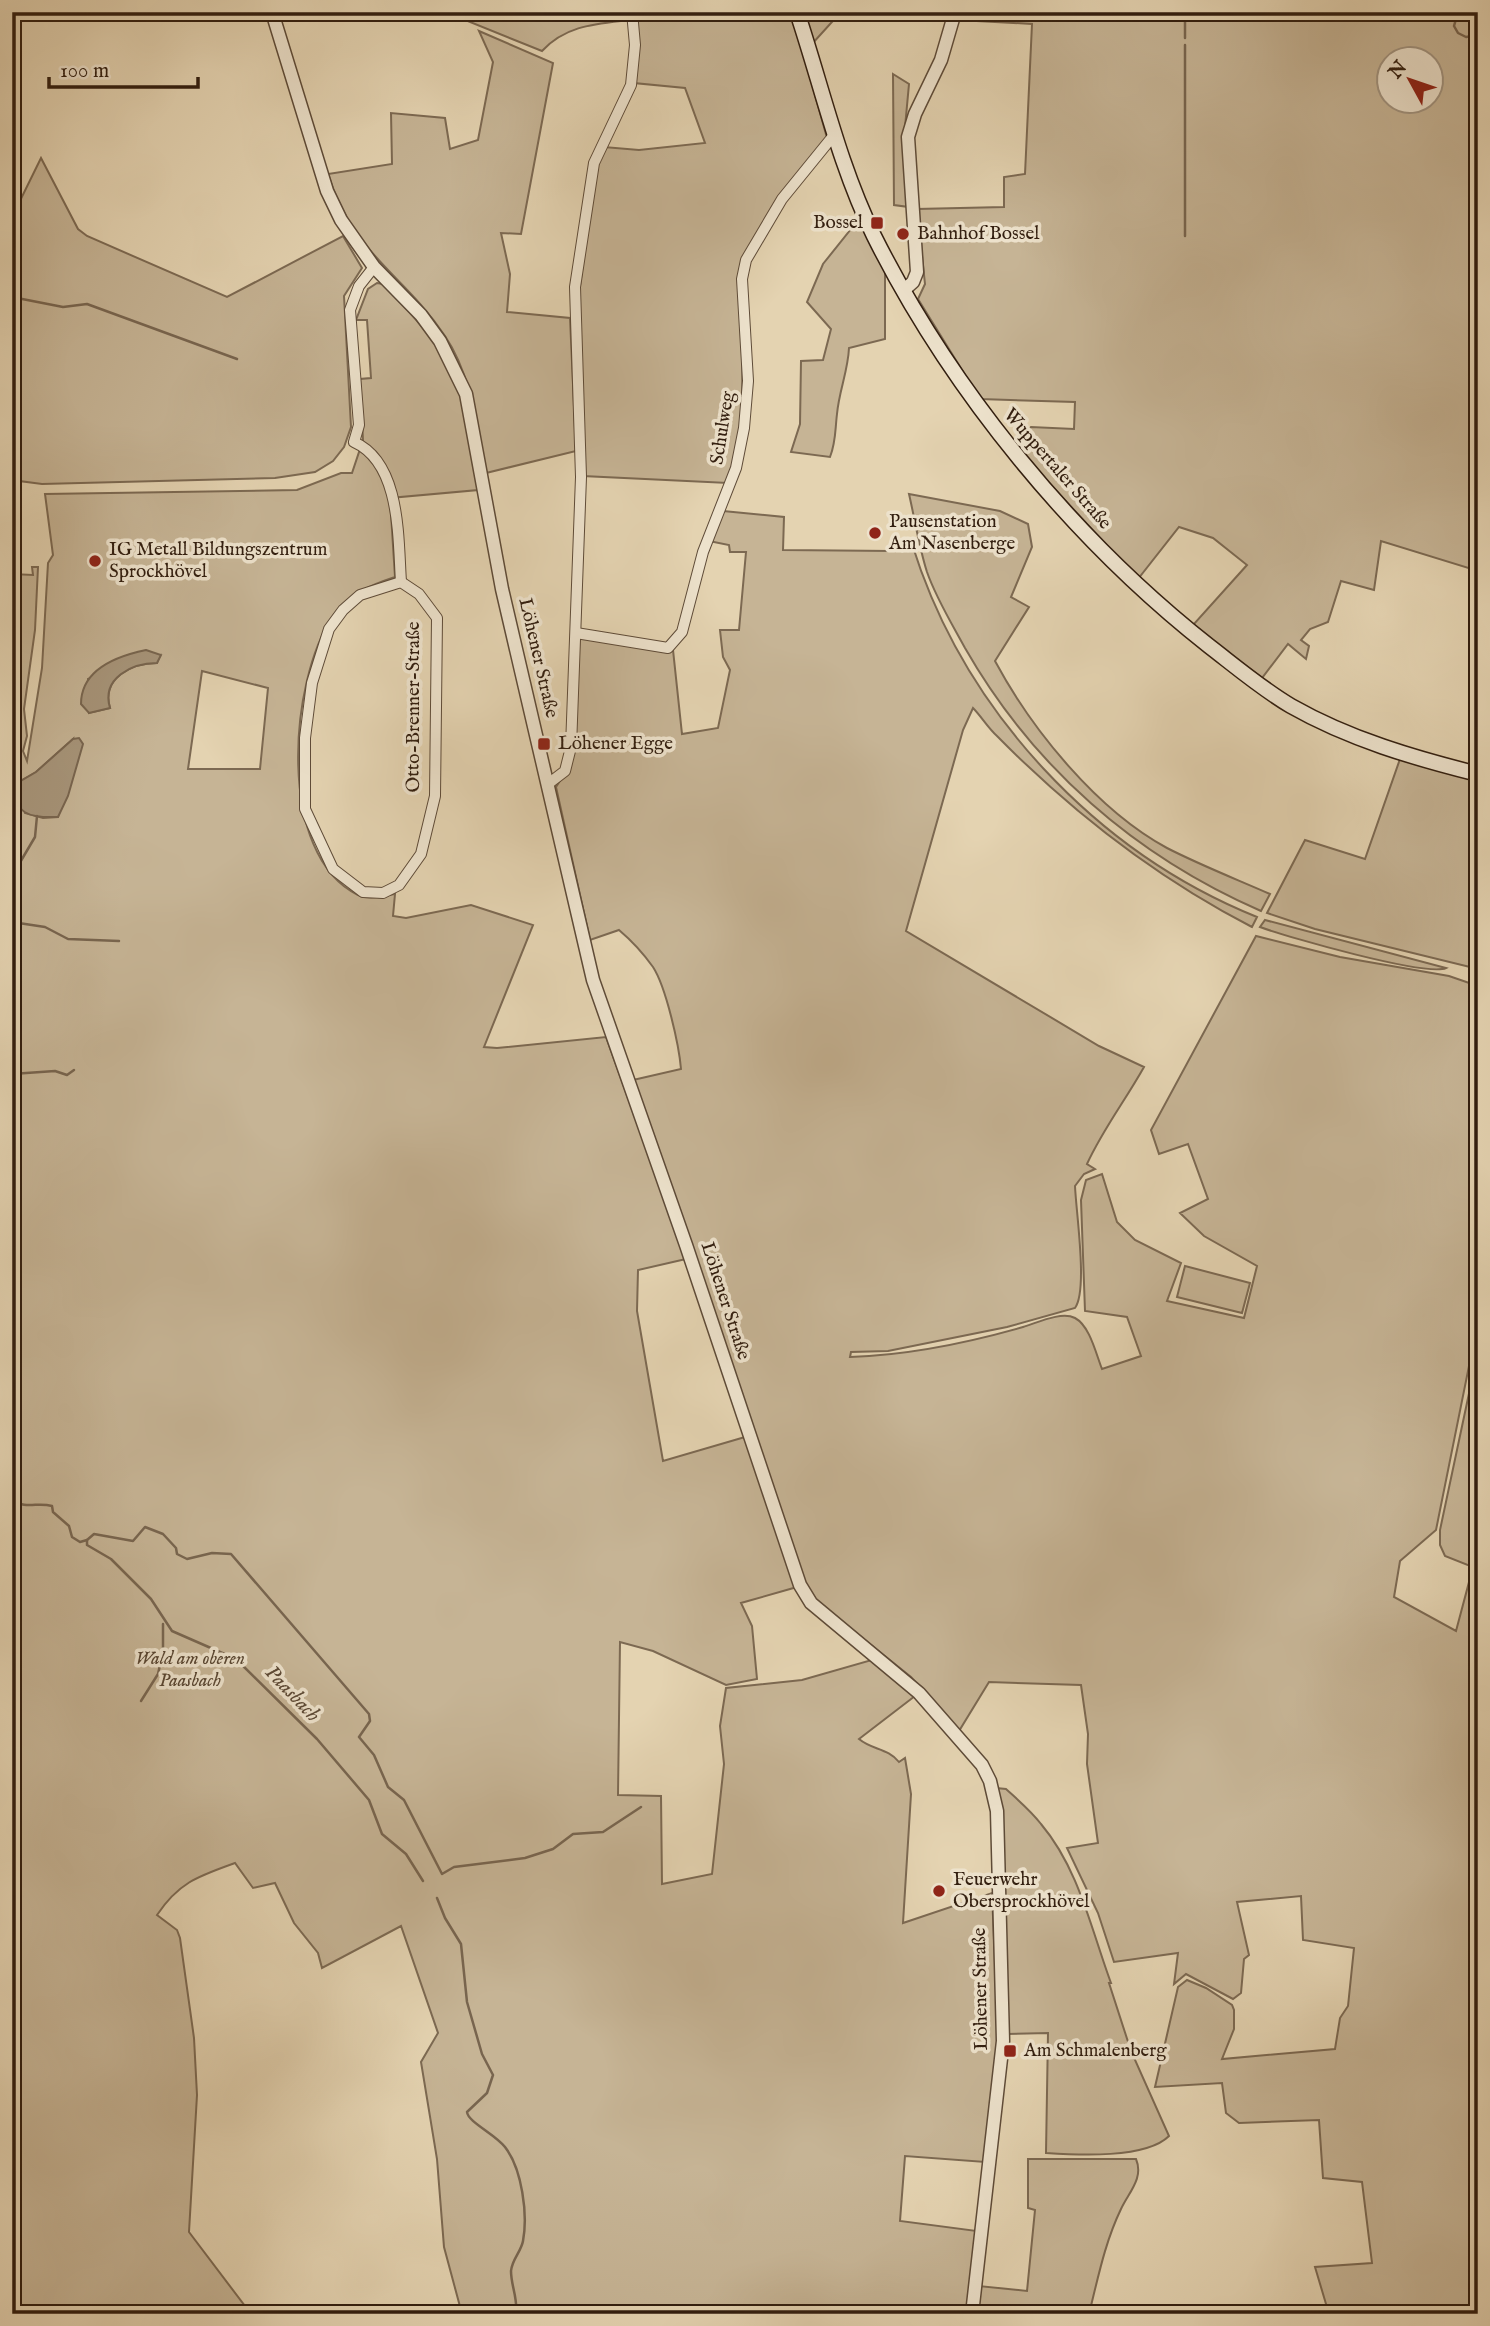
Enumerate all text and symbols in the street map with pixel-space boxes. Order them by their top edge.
scale bar [49,46,198,90]
north arrow [1374,46,1444,116]
text: N [1383,56,1413,85]
text: 100 m [60,58,109,85]
place label: Bossel [813,211,864,235]
marker: Bossel [869,215,885,231]
place label: Bahnhof Bossel [917,222,1040,246]
marker: Bahnhof Bossel [895,226,911,242]
street label: Schulweg [705,389,741,466]
street label: Wuppertaler Straße [998,403,1117,535]
place label: Pausenstation Am Nasenberge [888,510,1015,556]
marker: Pausenstation Am Nasenberge [867,525,883,541]
place label: IG Metall Bildungszentrum Sprockhövel [109,538,328,584]
marker: IG Metall Bildungszentrum Sprockhövel [87,553,103,569]
street label: Löhener Straße [513,596,564,721]
street label: Otto-Brenner-Straße [402,621,426,792]
place label: Löhener Egge [558,732,673,756]
marker: Löhener Egge [536,736,552,752]
street label: Löhener Straße [695,1239,755,1363]
park label: Wald am oberen Paasbach [135,1647,245,1693]
water label: Paasbach [258,1660,326,1728]
place label: Feuerwehr Obersprockhövel [953,1868,1090,1914]
marker: Feuerwehr Obersprockhövel [931,1883,947,1899]
street label: Löhener Straße [968,1927,994,2050]
place label: Am Schmalenberg [1023,2039,1167,2063]
marker: Am Schmalenberg [1002,2043,1018,2059]

